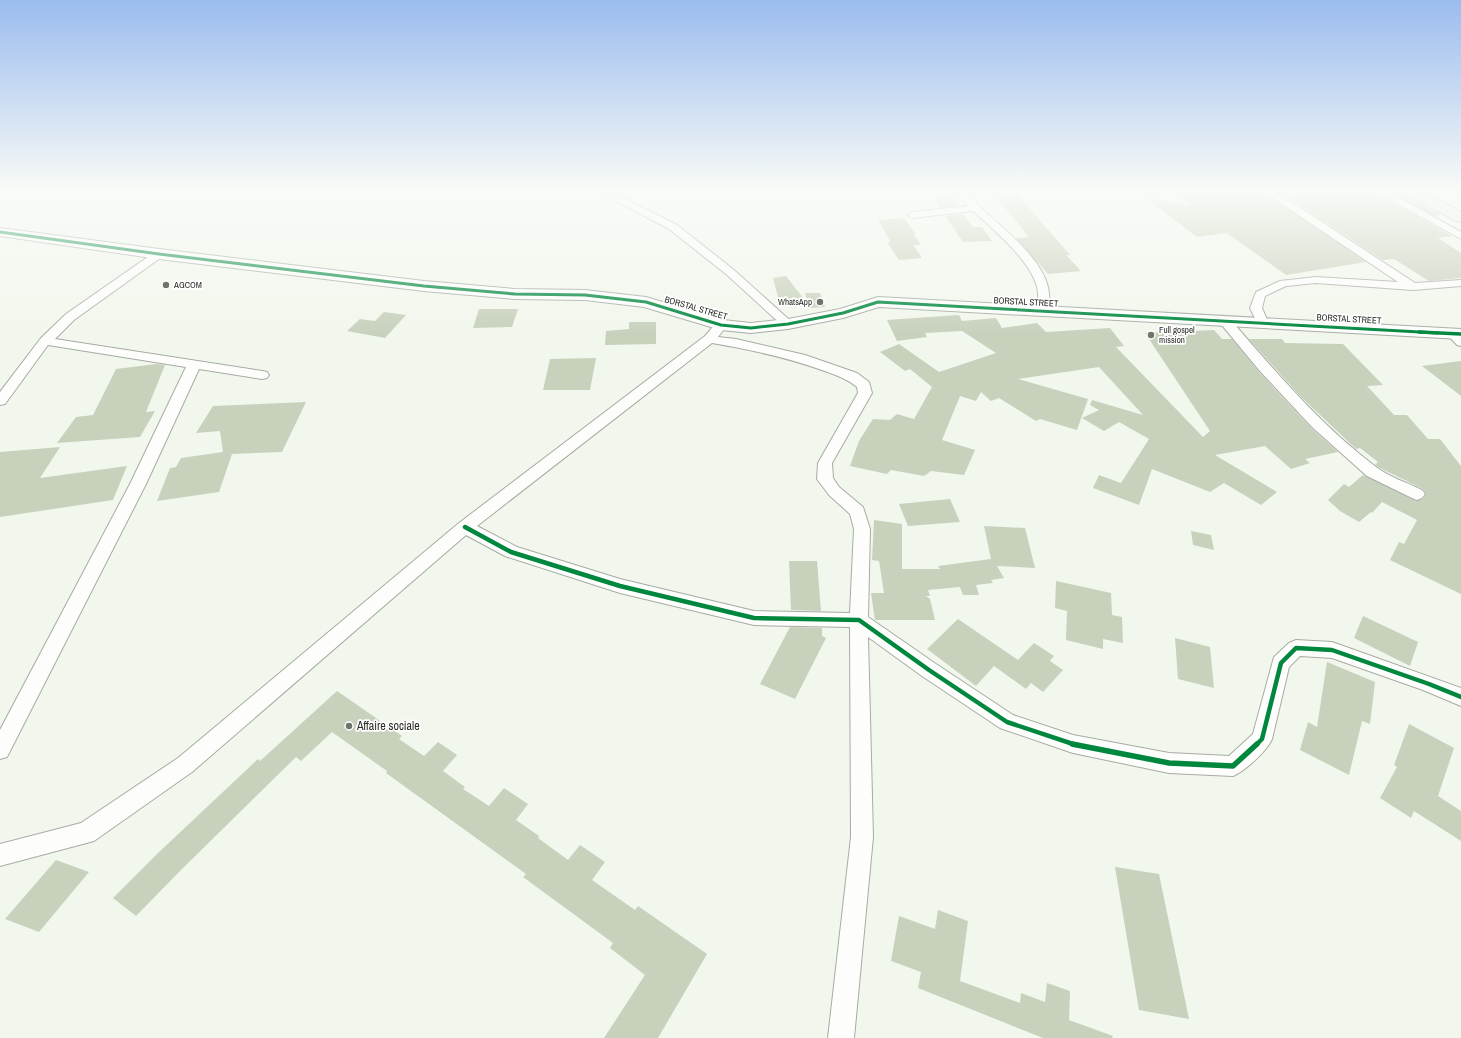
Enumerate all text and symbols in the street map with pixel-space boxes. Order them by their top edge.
place label: AGCOM [173,279,202,291]
marker: AGCOM [161,280,171,290]
street label: BORSTAL STREET [663,293,729,323]
street label: BORSTAL STREET [993,294,1059,310]
place label: WhatsApp [778,296,812,308]
marker: WhatsApp [815,297,825,307]
street label: BORSTAL STREET [1316,311,1382,327]
place label: Full gospel mission [1159,324,1195,346]
marker: Full gospel mission [1146,330,1156,340]
place label: Affaire sociale [356,718,420,734]
marker: Affaire sociale [344,721,354,731]

